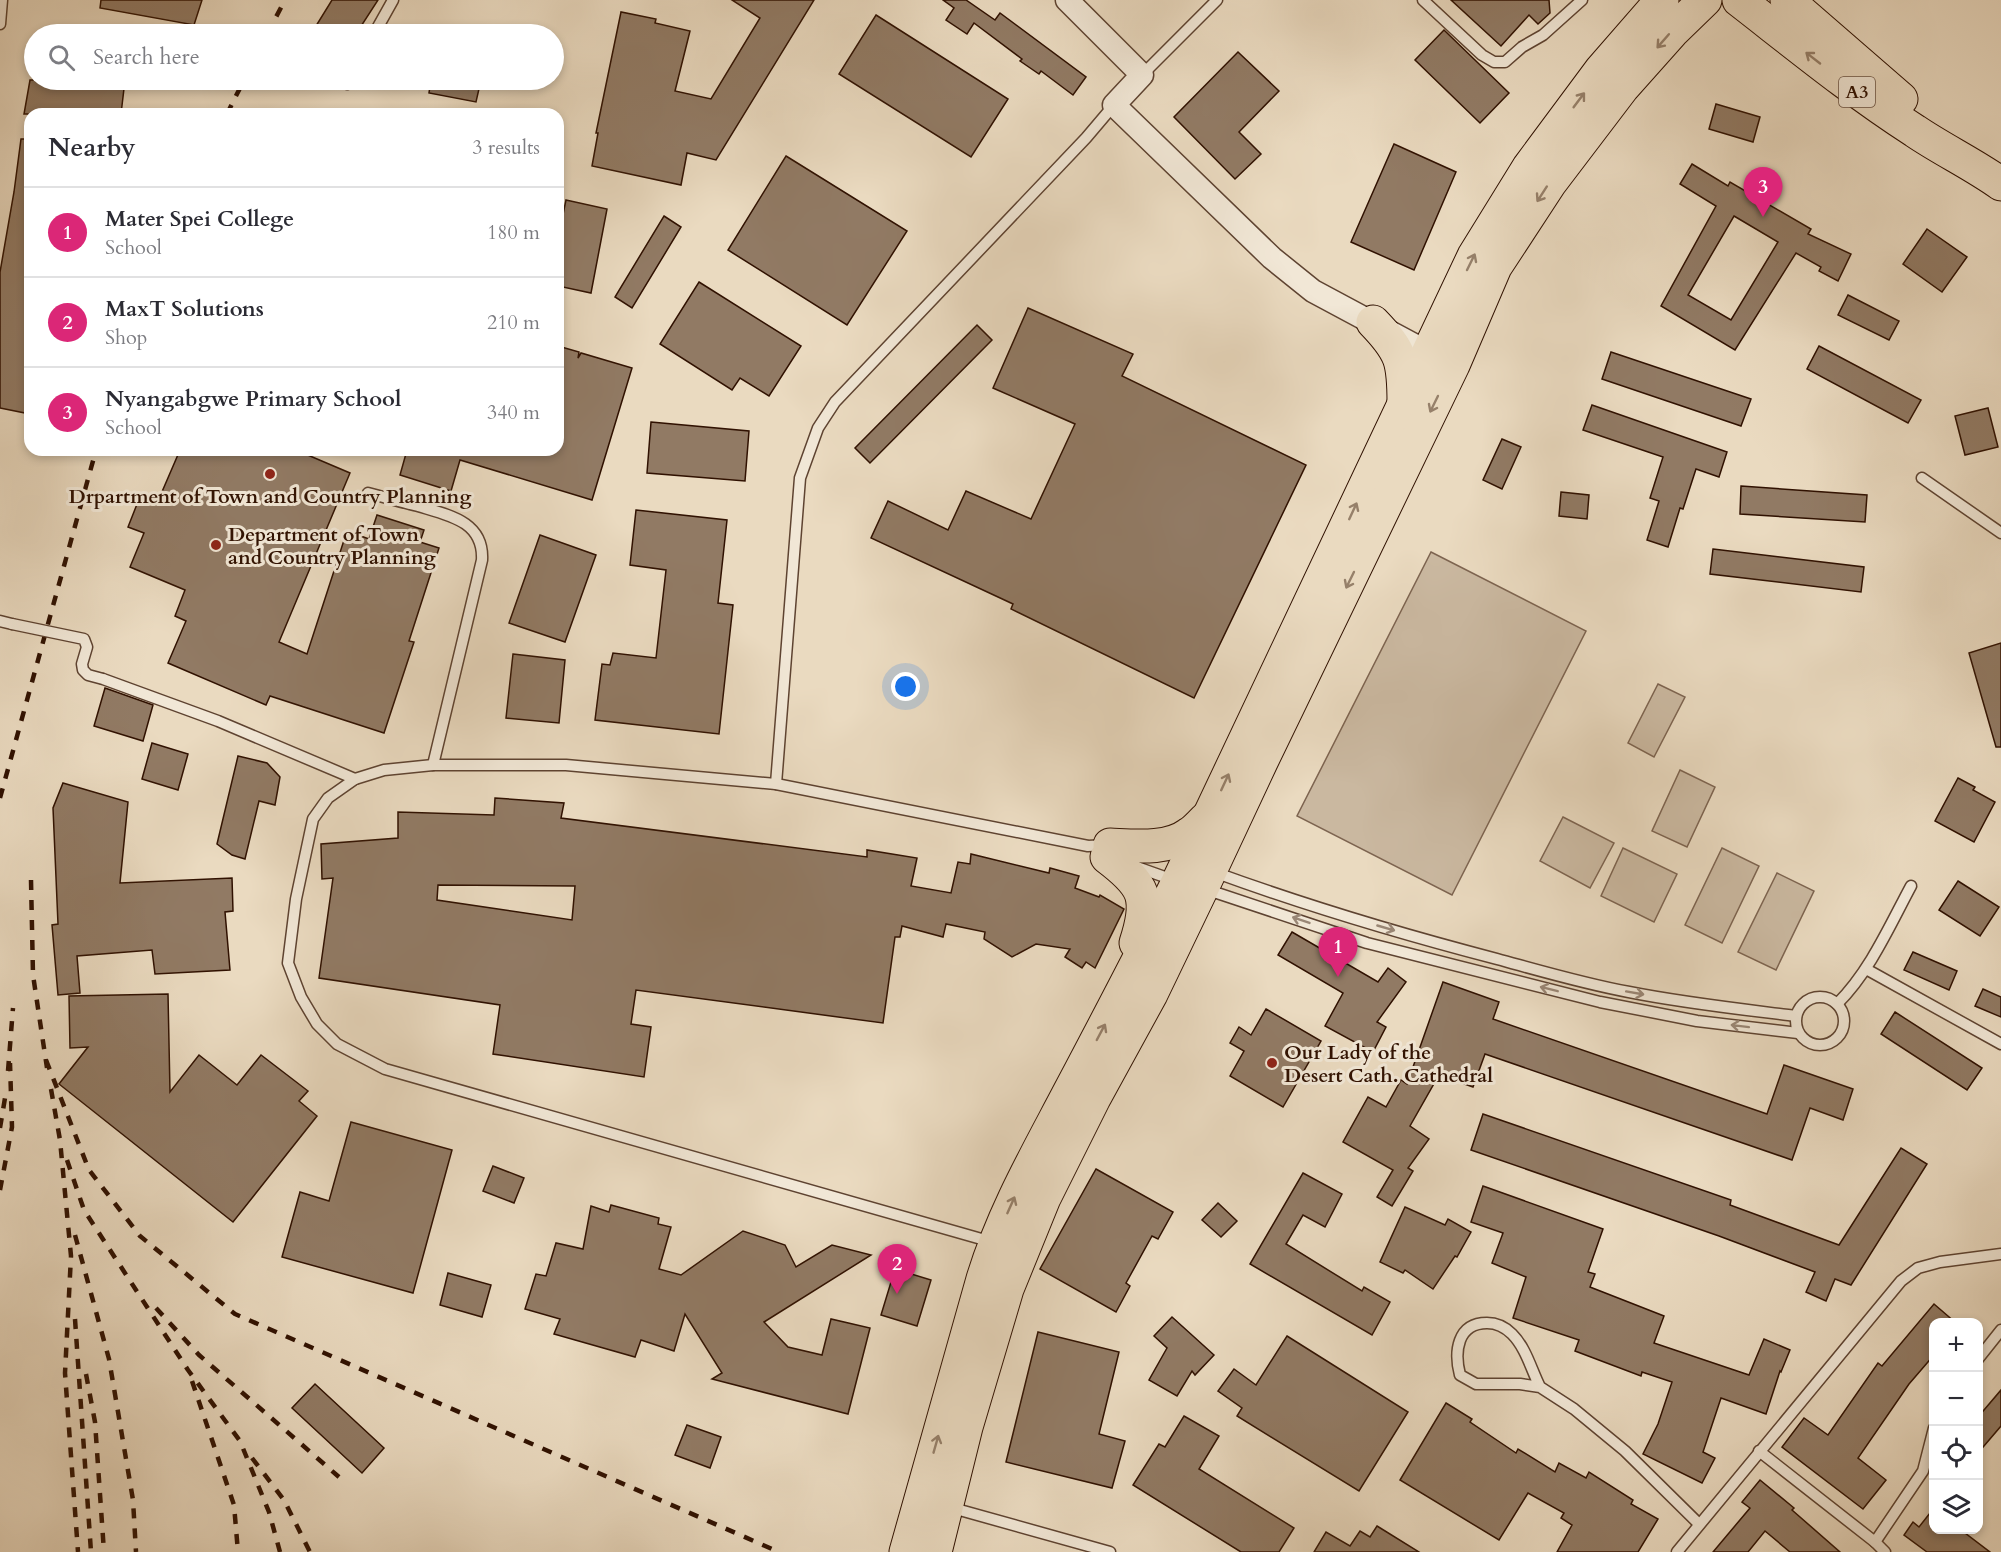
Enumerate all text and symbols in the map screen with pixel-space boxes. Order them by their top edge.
search box [24,24,564,90]
one-way arrow [1656,34,1670,49]
icon: search [45,41,78,74]
text: Search here [93,42,200,72]
one-way arrow [1805,52,1821,65]
road number: A3 [1839,77,1875,107]
one-way arrow [1572,92,1585,108]
text: Nearby [48,130,136,165]
text: 3 results [472,134,540,161]
pin: 3 [1744,168,1782,217]
one-way arrow [1536,185,1548,202]
text: Mater Spei College [105,204,294,234]
text: 1 [62,219,73,246]
text: 180 m [487,219,540,246]
text: School [105,234,162,261]
one-way arrow [1466,254,1478,272]
text: MaxT Solutions [105,294,264,324]
text: 2 [62,309,73,336]
text: 210 m [487,309,540,336]
text: Shop [105,324,147,351]
text: Nyangabgwe Primary School [105,384,401,414]
one-way arrow [1427,395,1439,413]
text: 3 [62,399,73,426]
text: 340 m [487,399,540,426]
text: School [105,414,162,441]
marker: Drpartment of Town and Country Planning [263,467,277,481]
place label: Drpartment of Town and Country Planning [69,483,471,510]
one-way arrow [1348,502,1360,520]
place label: Department of Town and Country Planning [228,521,436,571]
marker: Department of Town and Country Planning [209,538,223,552]
one-way arrow [1343,571,1355,589]
your location [891,672,920,701]
one-way arrow [1219,773,1231,791]
one-way arrow [1292,914,1311,925]
one-way arrow [1376,923,1395,934]
pin: 1 [1318,928,1358,977]
one-way arrow [1540,983,1559,995]
one-way arrow [1625,988,1644,999]
one-way arrow [1731,1021,1751,1032]
one-way arrow [1095,1024,1107,1041]
place label: Our Lady of the Desert Cath. Cathedral [1284,1039,1493,1089]
marker: Our Lady of the Desert Cath. Cathedral [1265,1056,1279,1070]
one-way arrow [1006,1196,1017,1214]
pin: 2 [878,1244,916,1294]
map controls [1929,1318,1983,1534]
button: + [1929,1318,1983,1372]
button: − [1929,1372,1983,1426]
button: locate [1929,1426,1983,1480]
one-way arrow [931,1435,942,1454]
button: layers [1929,1480,1983,1534]

